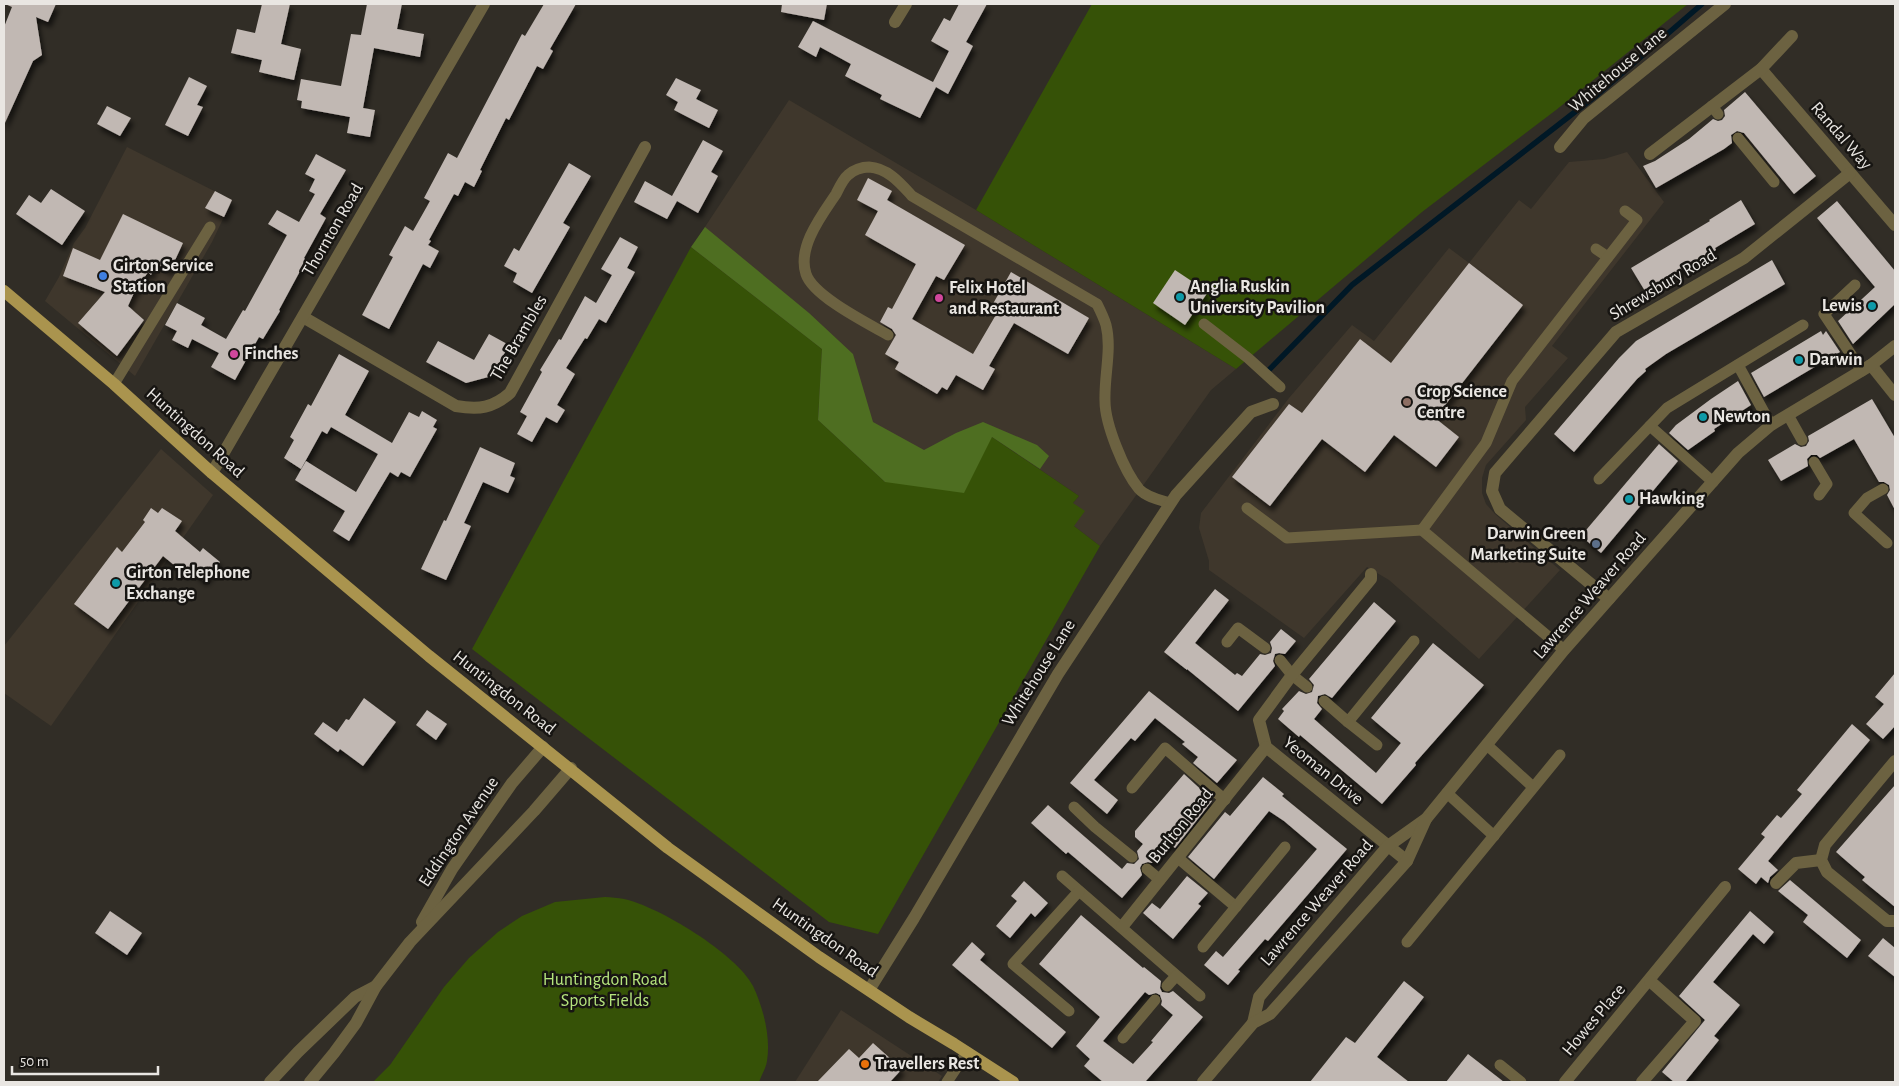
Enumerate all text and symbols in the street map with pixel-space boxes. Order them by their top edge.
street label: Whitehouse Lane [1566,24,1670,116]
street label: Randal Way [1807,99,1875,173]
street label: Thornton Road [299,180,367,280]
street label: Shrewsbury Road [1606,246,1720,324]
place label: Girton Service Station [113,257,213,296]
marker: Girton Service Station [97,270,109,282]
place label: Anglia Ruskin University Pavilion [1190,278,1325,317]
place label: Felix Hotel and Restaurant [949,279,1059,318]
marker: Anglia Ruskin University Pavilion [1174,291,1186,303]
street label: The Brambles [487,292,551,384]
marker: Felix Hotel and Restaurant [933,292,945,304]
place label: Lewis [1822,297,1862,315]
marker: Lewis [1866,300,1878,312]
place label: Finches [244,345,298,363]
marker: Finches [228,348,240,360]
place label: Darwin [1809,351,1862,369]
marker: Darwin [1793,354,1805,366]
place label: Crop Science Centre [1417,383,1507,422]
street label: Huntingdon Road [143,385,247,481]
marker: Crop Science Centre [1401,396,1413,408]
place label: Newton [1713,408,1770,426]
marker: Newton [1697,411,1709,423]
place label: Hawking [1639,490,1705,508]
marker: Hawking [1623,493,1635,505]
place label: Darwin Green Marketing Suite [1471,525,1586,564]
street label: Lawrence Weaver Road [1530,529,1650,663]
marker: Darwin Green Marketing Suite [1590,538,1602,550]
place label: Girton Telephone Exchange [126,564,250,603]
marker: Girton Telephone Exchange [110,577,122,589]
street label: Whitehouse Lane [999,617,1079,729]
street label: Huntingdon Road [449,648,559,738]
street label: Yeoman Drive [1279,733,1367,809]
street label: Eddington Avenue [416,774,502,890]
street label: Burlton Road [1145,785,1217,867]
street label: Lawrence Weaver Road [1257,836,1377,970]
street label: Huntingdon Road [769,895,881,981]
park label: Huntingdon Road Sports Fields [543,971,667,1010]
street label: Howes Place [1559,981,1629,1059]
scale bar [12,1044,159,1076]
text: 50 m [20,1054,49,1069]
place label: Travellers Rest [875,1055,979,1073]
marker: Travellers Rest [859,1058,871,1070]

